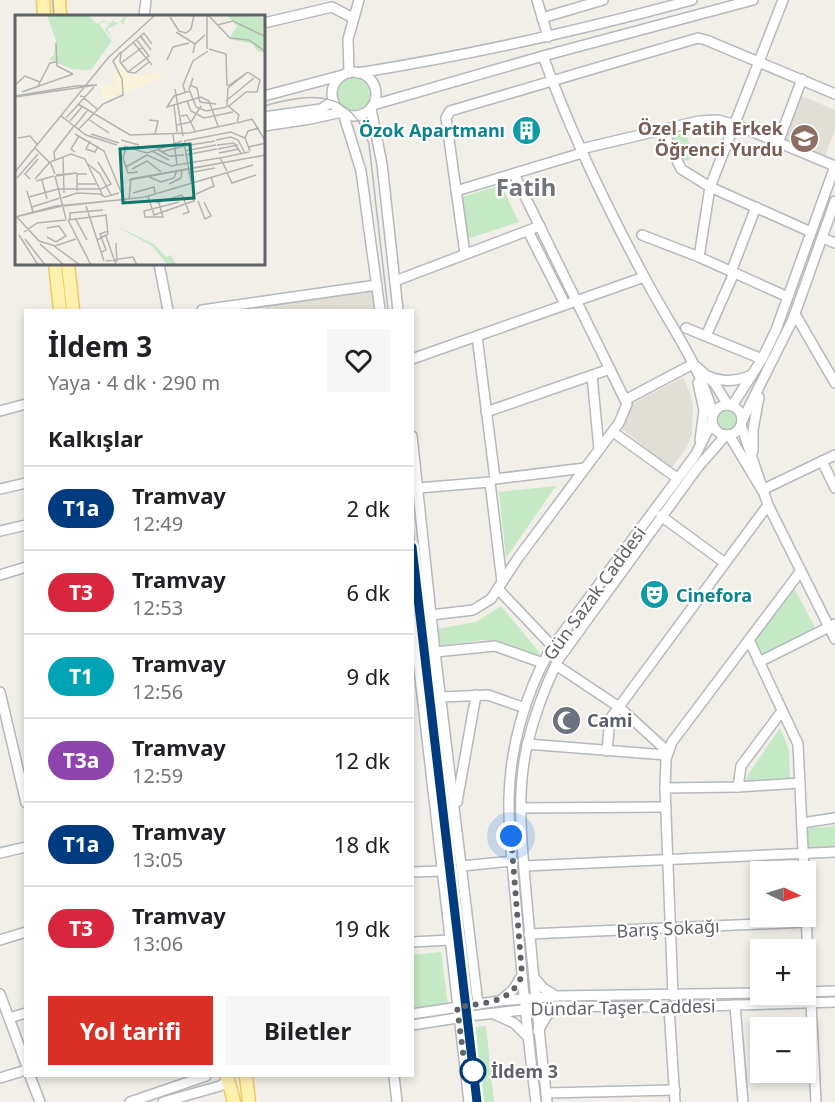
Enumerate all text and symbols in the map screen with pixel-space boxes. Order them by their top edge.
inset map [15,15,266,266]
building icon: Özok Apartmanı [510,114,542,146]
place label: Özel Fatih Erkek Öğrenci Yurdu [638,116,784,161]
place label: Özok Apartmanı [359,118,505,142]
school or university icon: Özel Fatih Erkek Öğrenci Yurdu [788,122,820,154]
district label: Fatih [496,170,556,203]
text: İldem 3 [48,327,152,365]
button: heart [327,329,390,392]
text: Yaya · 4 dk · 290 m [48,369,220,396]
text: Kalkışlar [48,423,143,453]
text: Tramvay [132,480,226,510]
text: 2 dk [346,493,390,523]
text: T1a [63,494,99,522]
text: 12:49 [132,510,183,537]
street label: Gün Sazak Caddesi [537,521,651,665]
text: Tramvay [132,564,226,594]
text: 6 dk [346,577,390,607]
text: T3 [69,578,93,606]
theatre icon: Cinefora [639,579,671,611]
place label: Cinefora [676,583,752,607]
text: 12:53 [132,594,183,621]
text: Tramvay [132,648,226,678]
text: 9 dk [346,661,390,691]
text: T1 [69,662,93,690]
text: 12:56 [132,678,183,705]
mosque icon: Cami [550,704,582,736]
place label: Cami [587,708,632,732]
text: Tramvay [132,732,226,762]
text: 12 dk [334,745,390,775]
text: T3a [63,746,99,774]
text: 12:59 [132,762,183,789]
text: Tramvay [132,816,226,846]
your location [496,821,526,851]
text: 18 dk [334,829,390,859]
text: T1a [63,830,99,858]
text: 13:05 [132,846,183,873]
north arrow [750,861,816,927]
map controls [750,861,816,1083]
text: Tramvay [132,900,226,930]
text: 19 dk [334,913,390,943]
street label: Barış Sokağı [616,913,720,943]
text: T3 [69,914,93,942]
text: 13:06 [132,930,183,957]
button: + [750,939,816,1005]
street label: Dündar Taşer Caddesi [530,993,716,1021]
button: Yol tarifi [48,996,213,1065]
button: Biletler [225,996,390,1065]
button: − [750,1017,816,1083]
marker: İldem 3 [460,1058,486,1084]
place label: İldem 3 [491,1059,558,1083]

